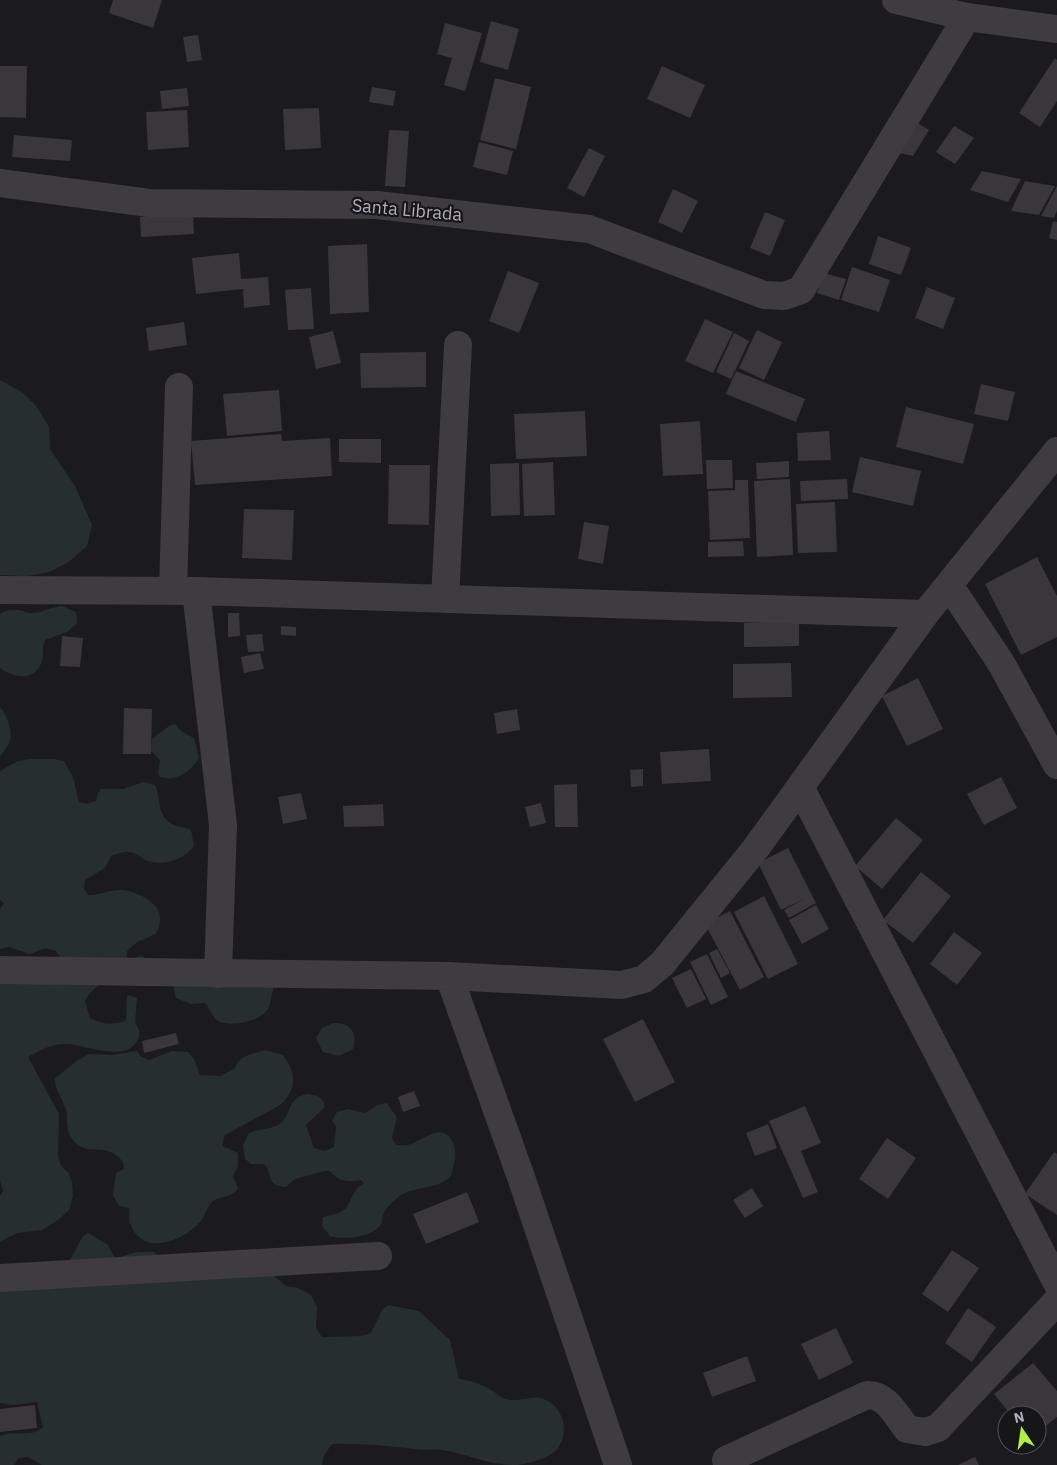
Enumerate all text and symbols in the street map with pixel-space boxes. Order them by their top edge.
street label: Santa Librada [351,193,464,226]
north arrow [997,1405,1047,1455]
text: N [1012,1407,1026,1427]

